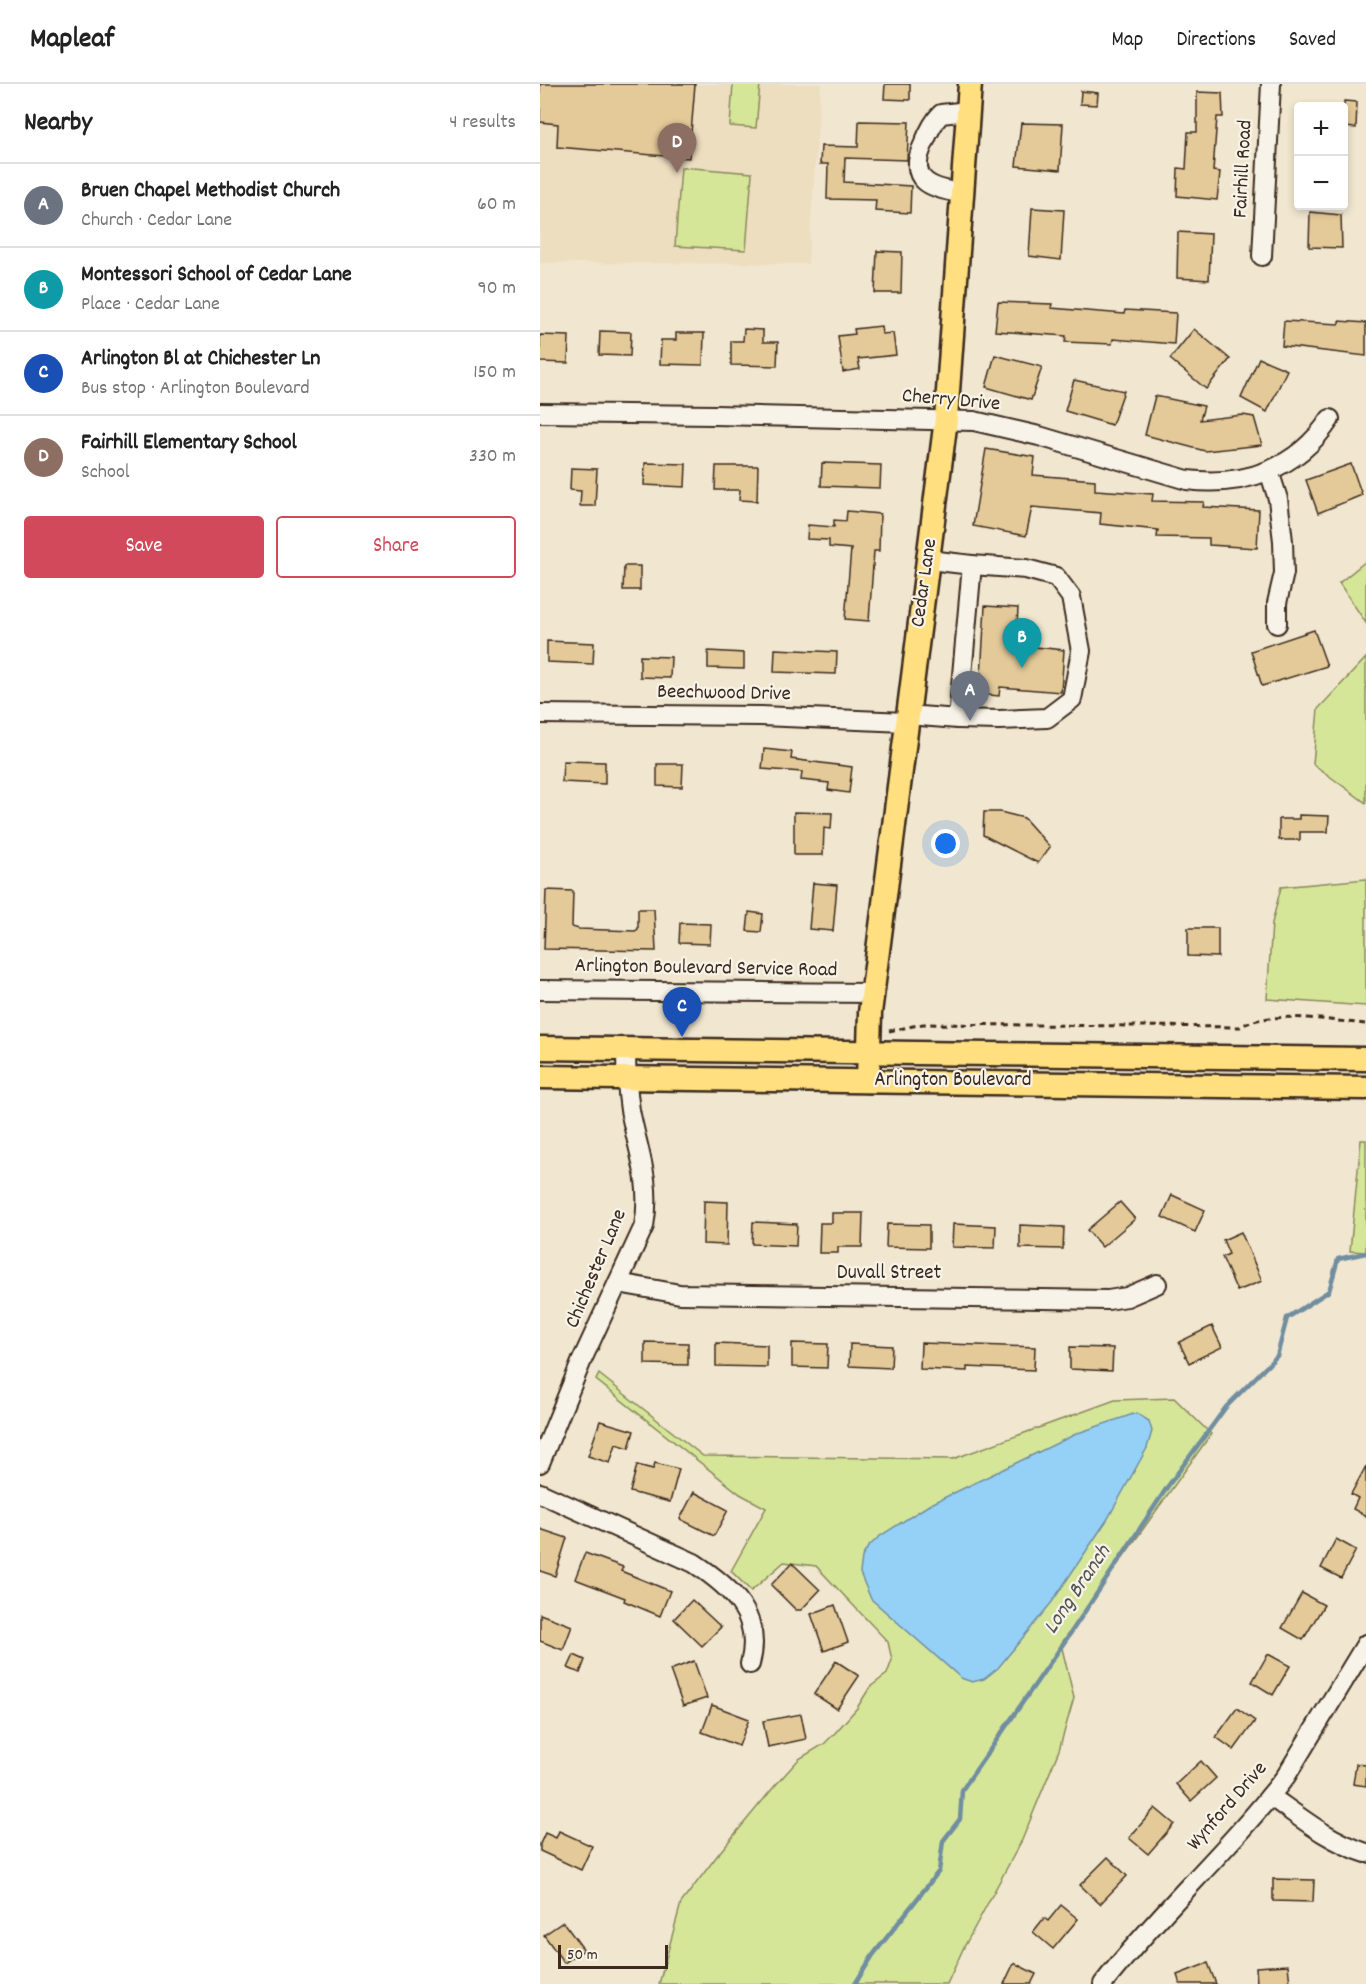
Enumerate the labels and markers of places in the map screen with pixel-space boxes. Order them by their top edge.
pin: D [658,124,696,173]
pin: B [1002,618,1042,668]
pin: A [950,672,990,721]
pin: C [662,988,702,1037]

